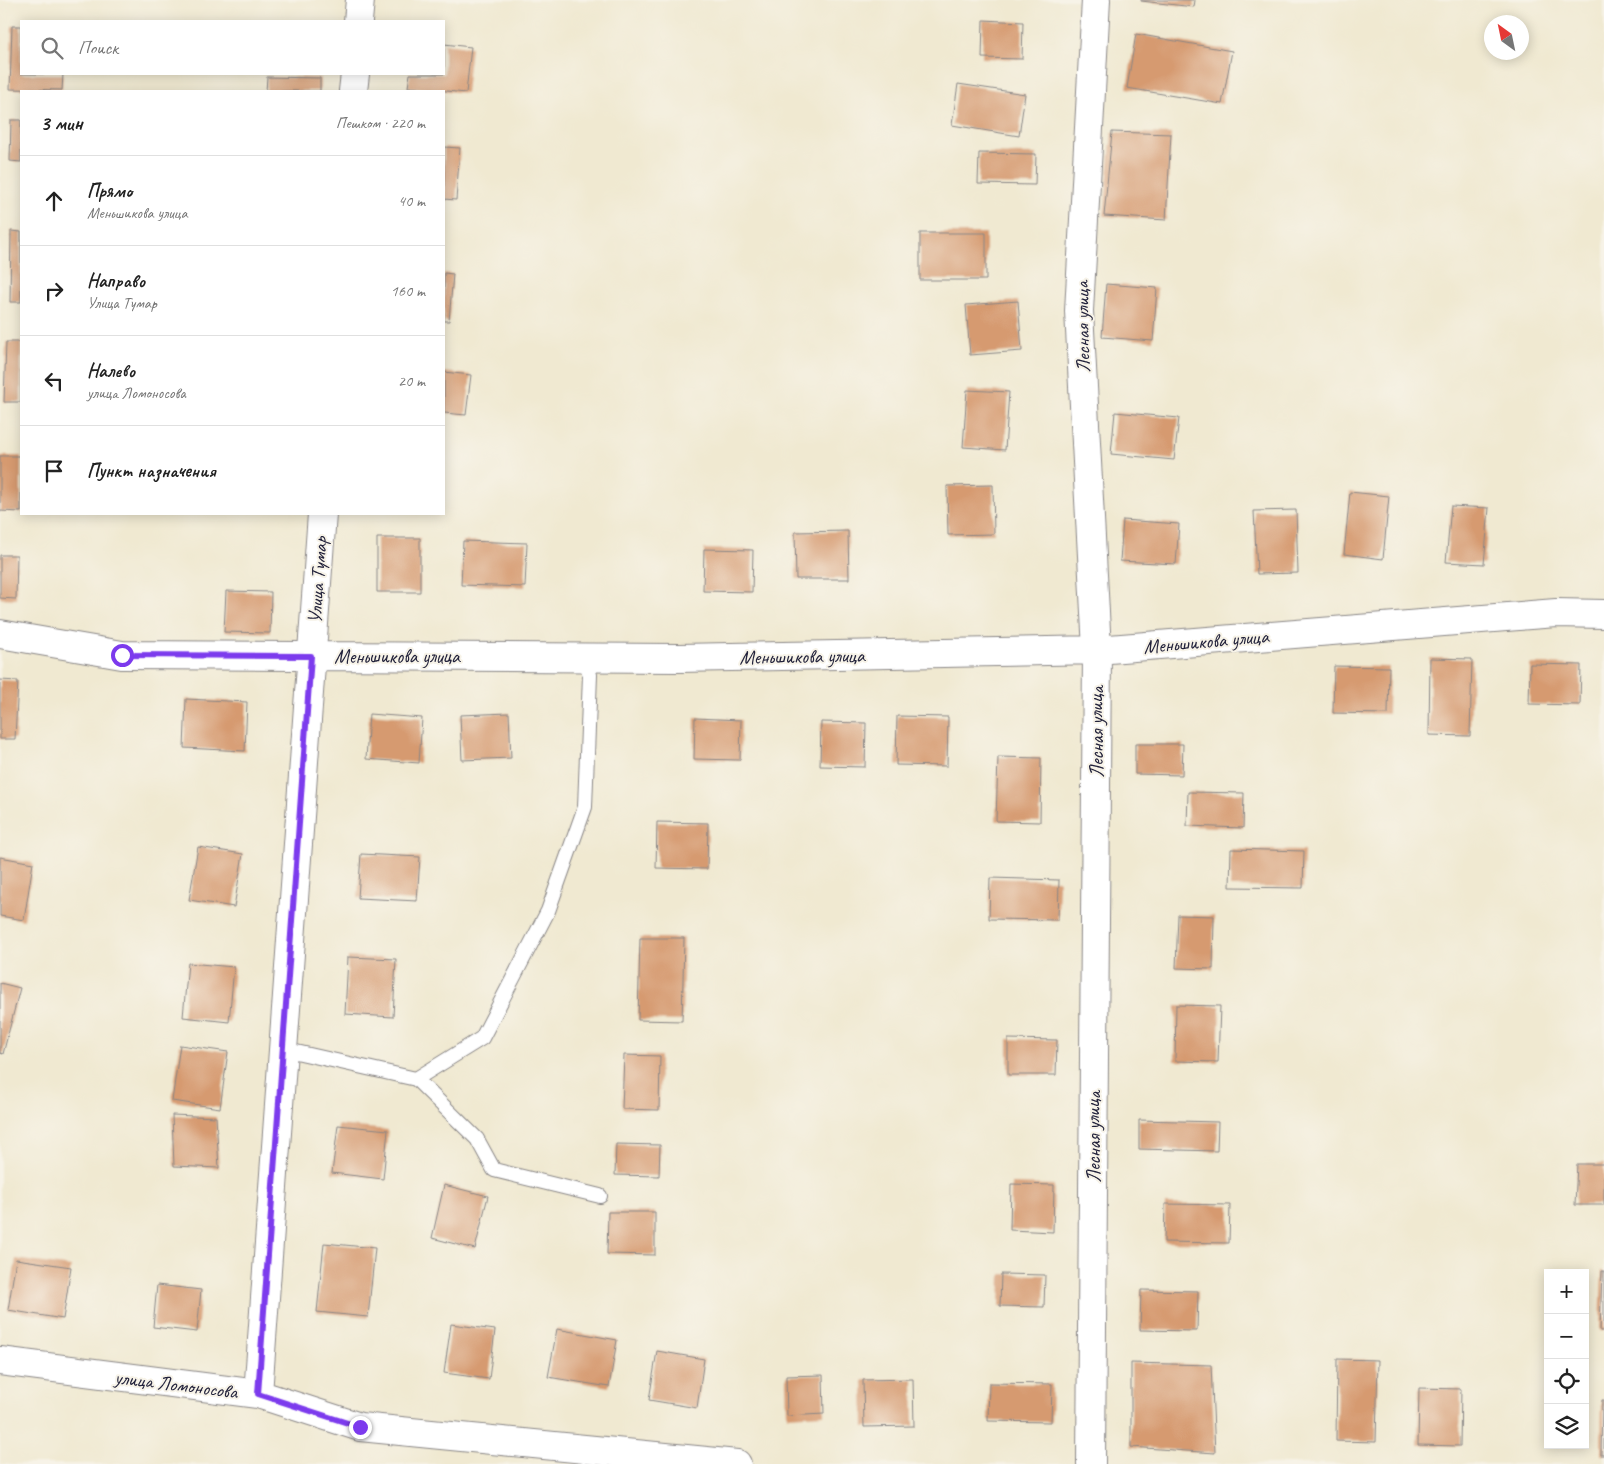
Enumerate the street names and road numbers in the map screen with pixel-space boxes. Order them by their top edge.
street label: Лесная улица [1069,279,1096,373]
street label: Улица Тумар [302,534,333,624]
street label: Меньшикова улица [1142,623,1271,659]
street label: Меньшикова улица [739,643,866,670]
street label: Меньшикова улица [334,644,461,669]
street label: Лесная улица [1084,684,1109,778]
street label: Лесная улица [1081,1089,1106,1183]
street label: улица Ломоносова [112,1364,241,1405]

